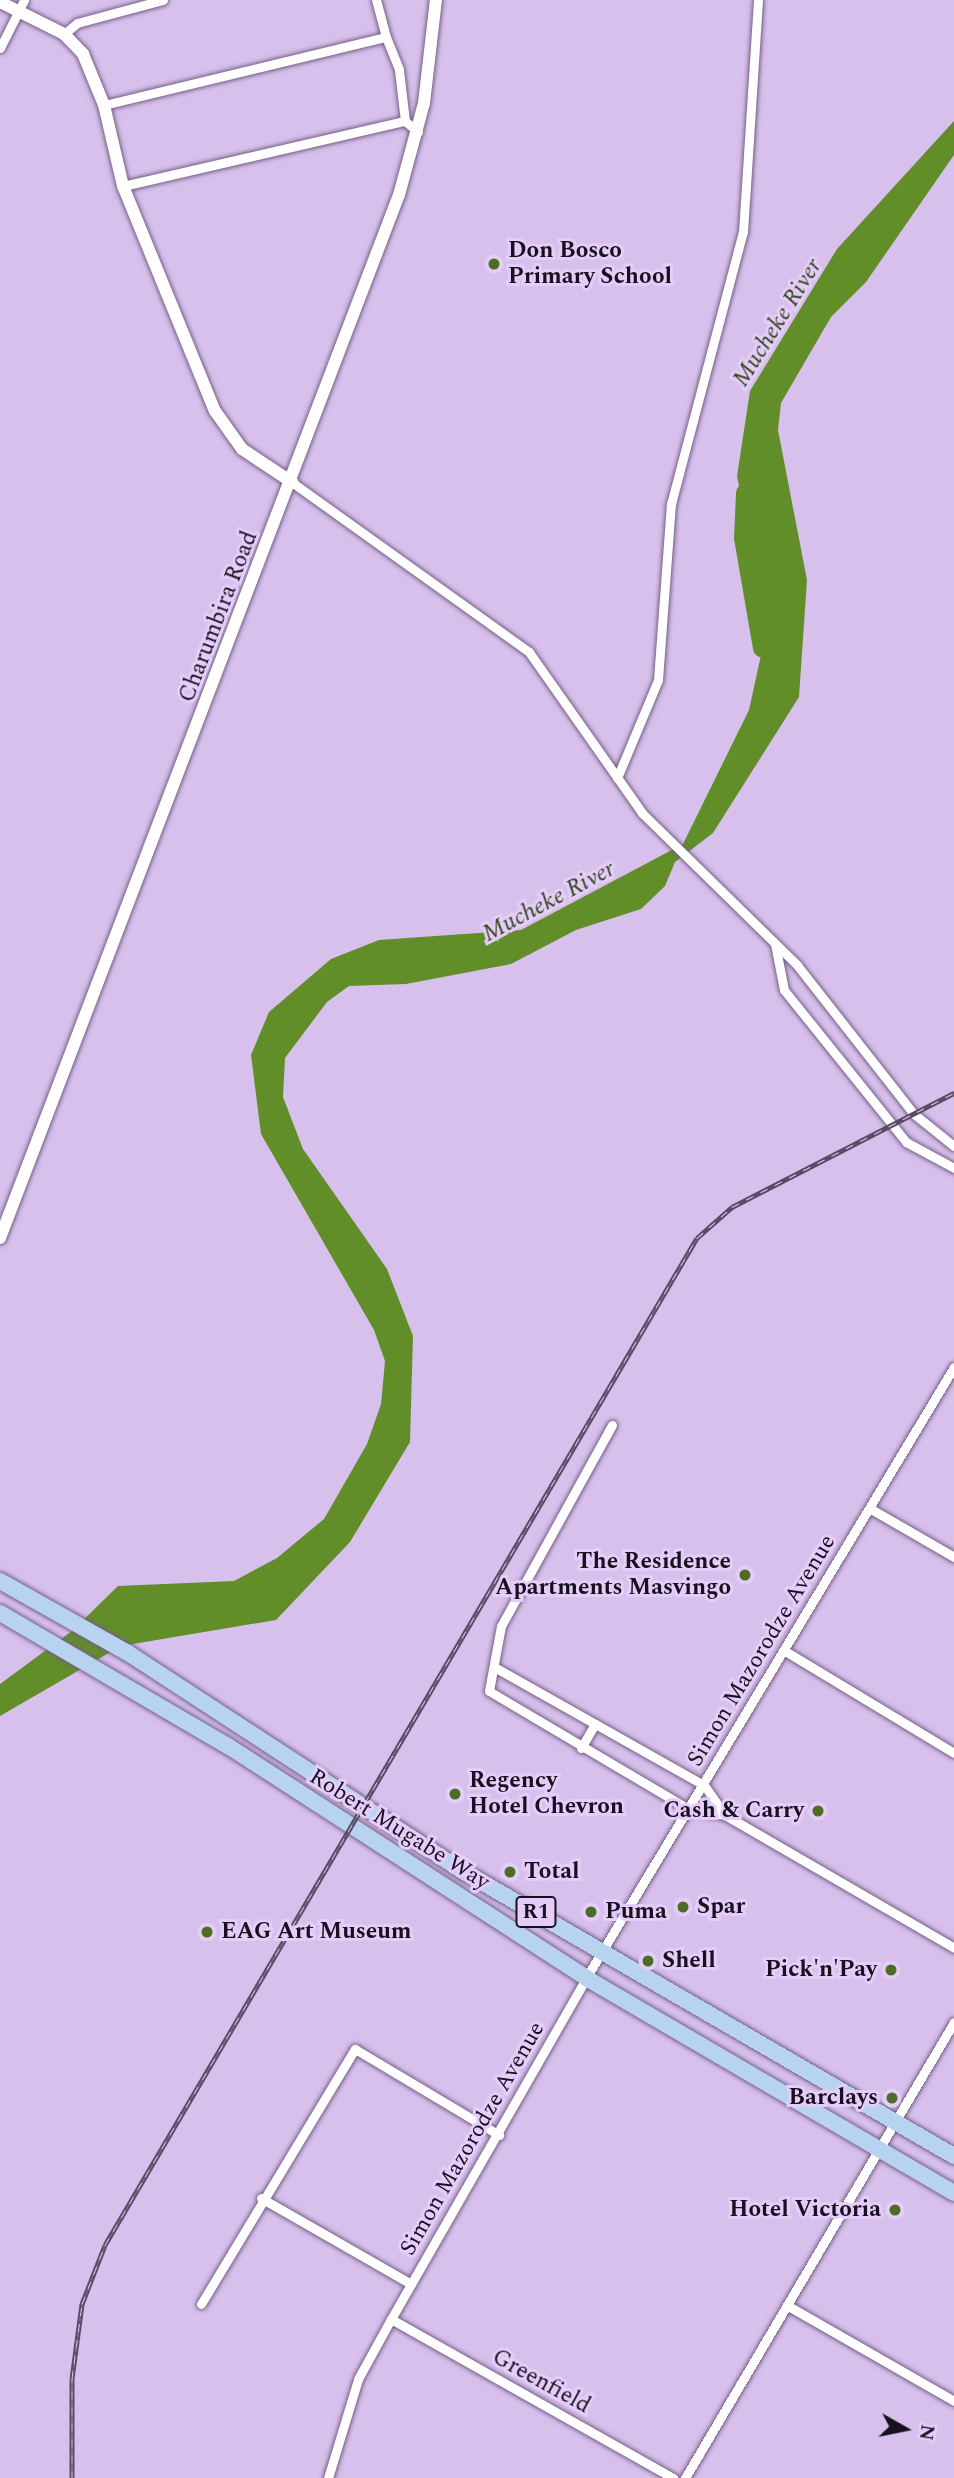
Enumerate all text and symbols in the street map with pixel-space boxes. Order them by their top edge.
place label: Don Bosco Primary School [508,237,672,291]
water label: Mucheke River [727,254,829,392]
marker: Don Bosco Primary School [486,256,502,272]
street label: Charumbira Road [174,528,264,706]
water label: Mucheke River [478,855,620,949]
street label: Simon Mazorodze Avenue [682,1530,842,1772]
place label: The Residence Apartments Masvingo [495,1548,731,1602]
marker: The Residence Apartments Masvingo [737,1567,753,1583]
street label: Robert Mugabe Way [304,1763,494,1897]
place label: Regency Hotel Chevron [469,1767,624,1821]
marker: Regency Hotel Chevron [447,1786,463,1802]
place label: Cash & Carry [663,1797,804,1825]
marker: Cash & Carry [810,1803,826,1819]
place label: Total [524,1858,580,1886]
marker: Total [502,1864,518,1880]
place label: Spar [697,1893,745,1921]
road number: R1 [515,1895,557,1930]
place label: Puma [605,1898,667,1926]
marker: Spar [675,1899,691,1915]
marker: Puma [583,1904,599,1920]
place label: EAG Art Museum [221,1918,411,1946]
marker: EAG Art Museum [199,1924,215,1940]
place label: Shell [662,1947,716,1975]
marker: Shell [640,1953,656,1969]
place label: Pick'n'Pay [765,1956,877,1984]
marker: Pick'n'Pay [883,1962,899,1978]
street label: Simon Mazorodze Avenue [395,2017,551,2261]
place label: Barclays [789,2084,878,2112]
marker: Barclays [884,2090,900,2106]
place label: Hotel Victoria [729,2196,881,2224]
marker: Hotel Victoria [887,2202,903,2218]
street label: Greenfield [487,2344,595,2420]
north arrow [870,2394,940,2464]
text: N [911,2422,942,2442]

